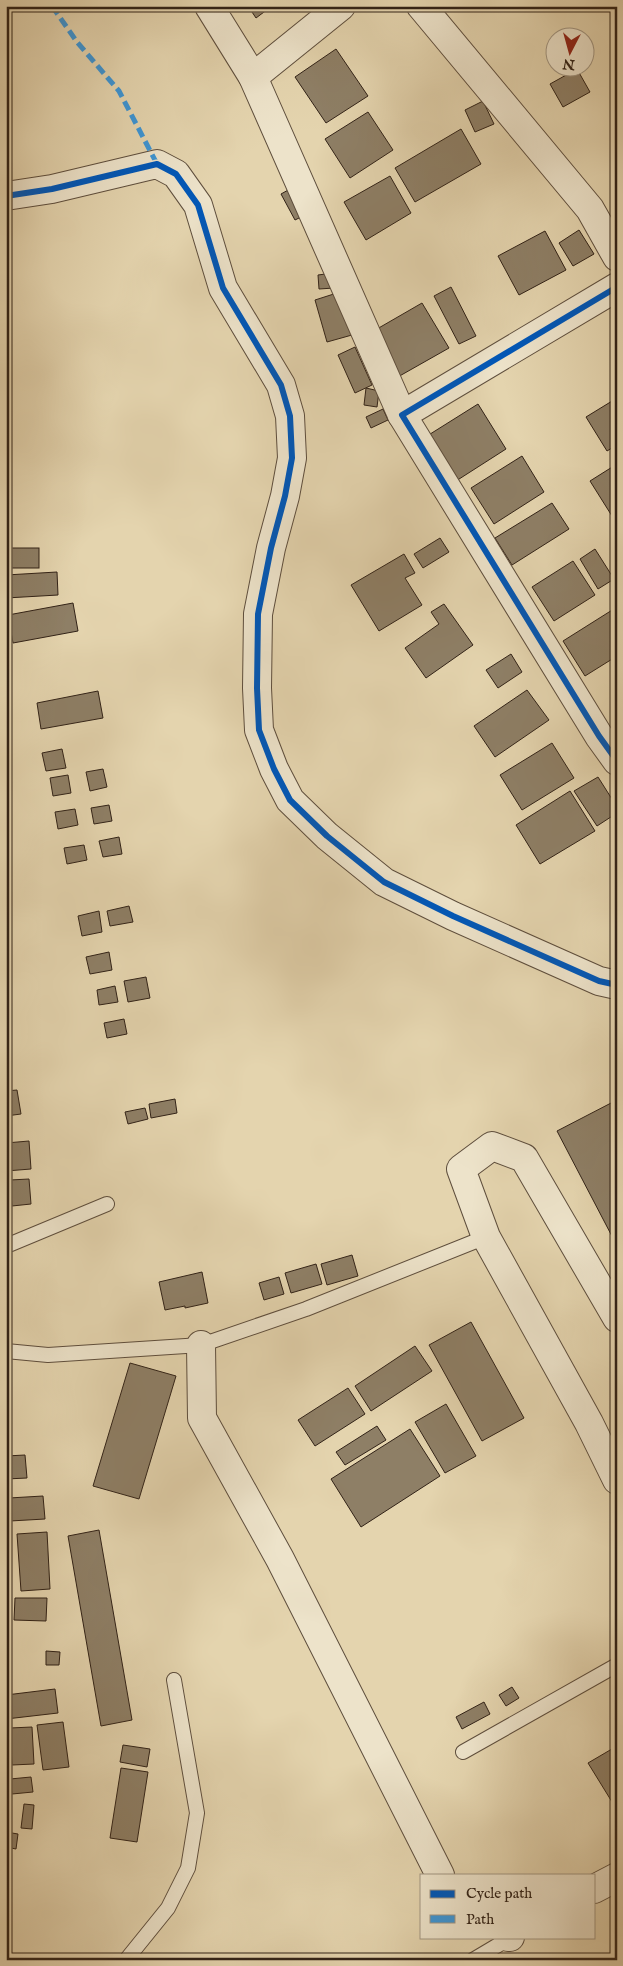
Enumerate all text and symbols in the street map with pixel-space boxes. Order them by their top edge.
north arrow [546,28,596,78]
text: N [562,54,577,74]
legend [420,1874,596,1938]
text: Cycle path [466,1884,532,1903]
text: Path [466,1910,494,1929]

